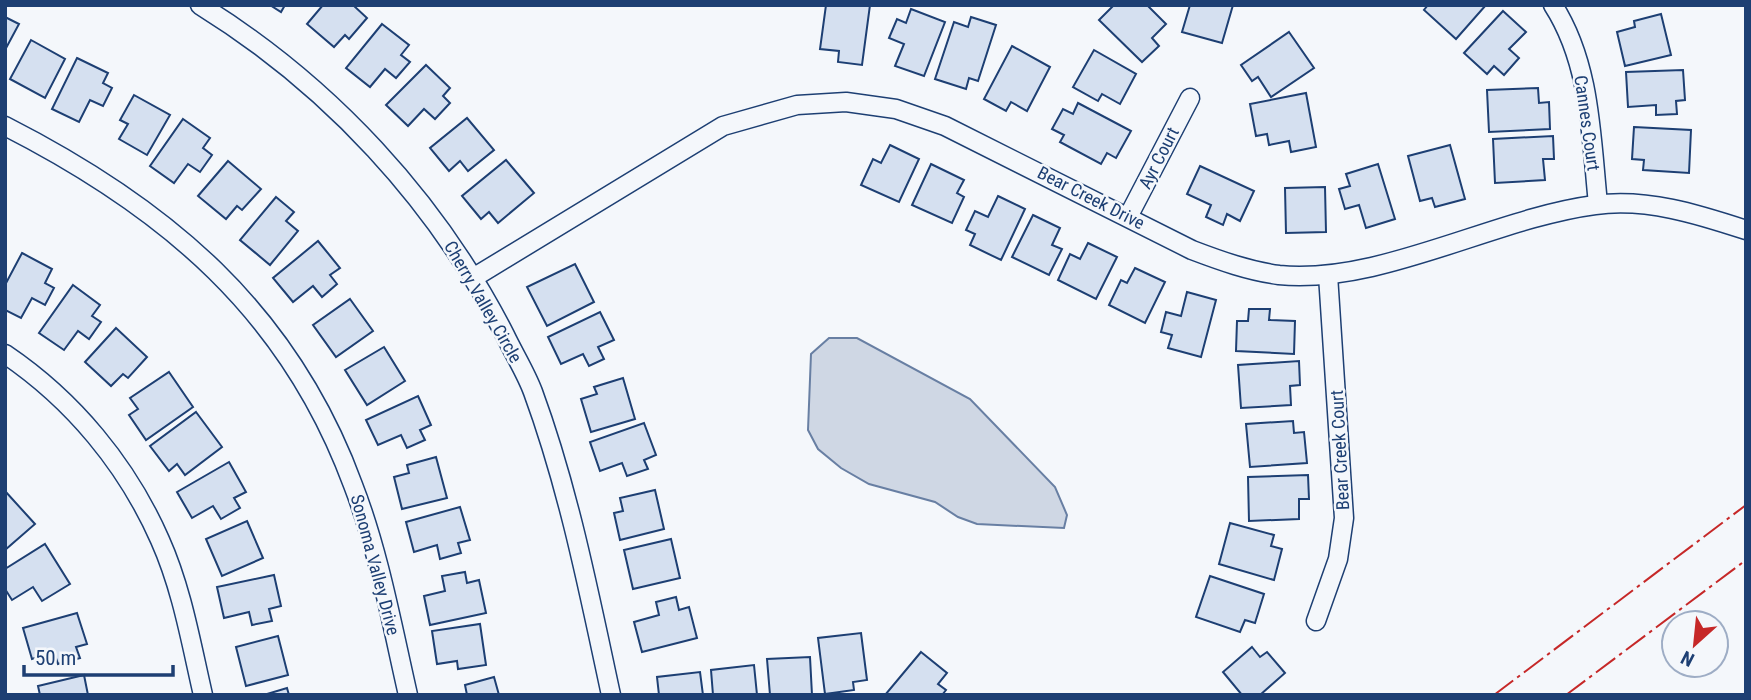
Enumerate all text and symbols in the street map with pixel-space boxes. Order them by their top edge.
street label: Cannes Court [1570,74,1605,172]
street label: Ayr Court [1134,123,1183,192]
street label: Bear Creek Drive [1034,162,1148,233]
street label: Cherry Valley Circle [440,237,527,366]
street label: Bear Creek Court [1326,389,1353,511]
street label: Sonoma Valley Drive [347,492,404,638]
north arrow [1660,609,1730,679]
scale bar [24,634,173,678]
text: 50 m [35,646,76,670]
text: N [1677,646,1698,672]

